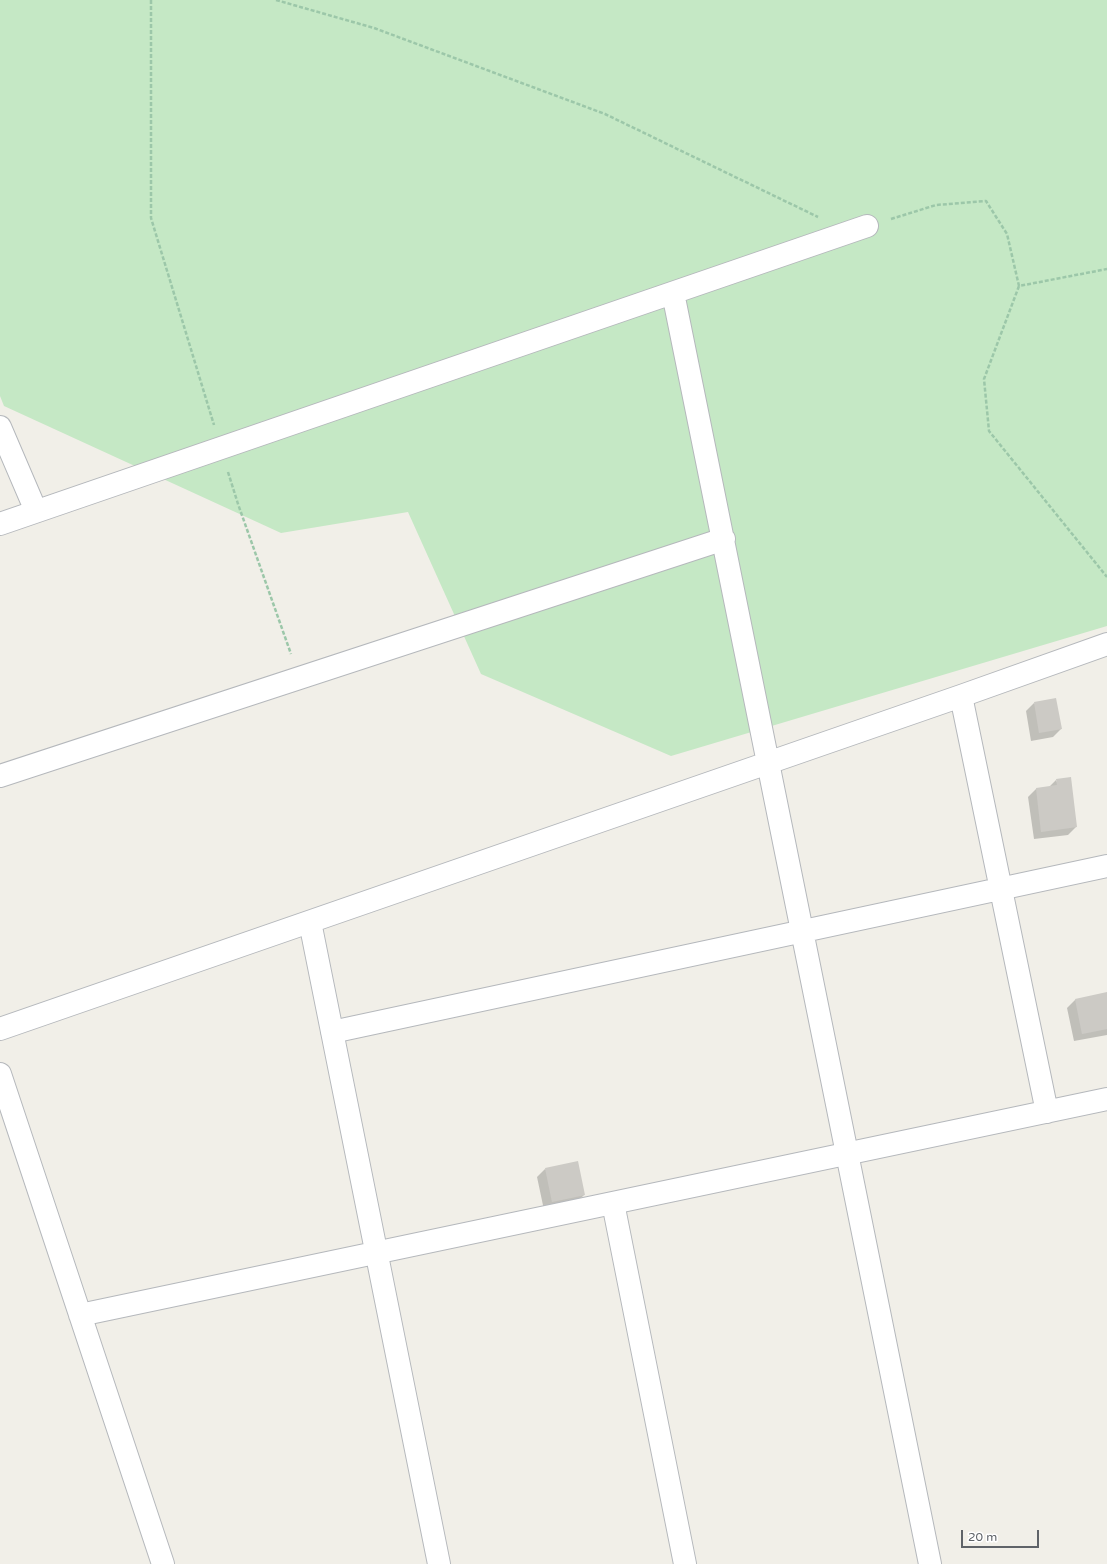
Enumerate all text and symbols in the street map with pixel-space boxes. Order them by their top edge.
scale bar [963,1522,1041,1548]
text: 20 m [968,1530,997,1544]

